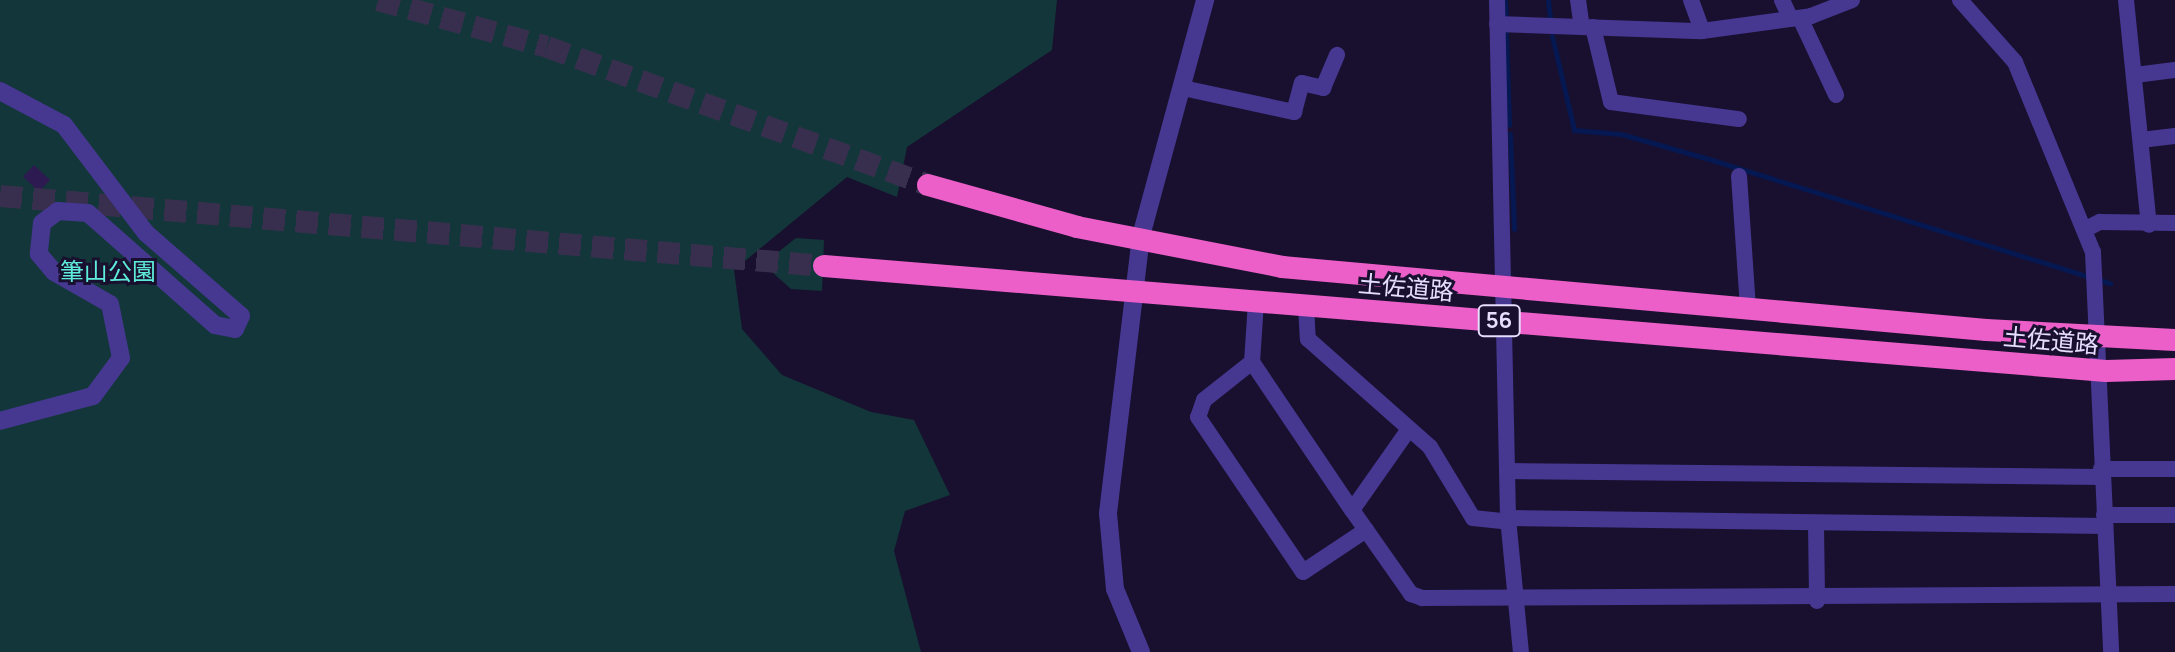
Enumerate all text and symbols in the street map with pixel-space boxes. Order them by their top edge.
park label: 筆山公園 [60,257,156,285]
street label: 土佐道路 [1357,268,1455,306]
road number: 56 [1477,303,1521,339]
street label: 土佐道路 [2002,321,2100,359]

